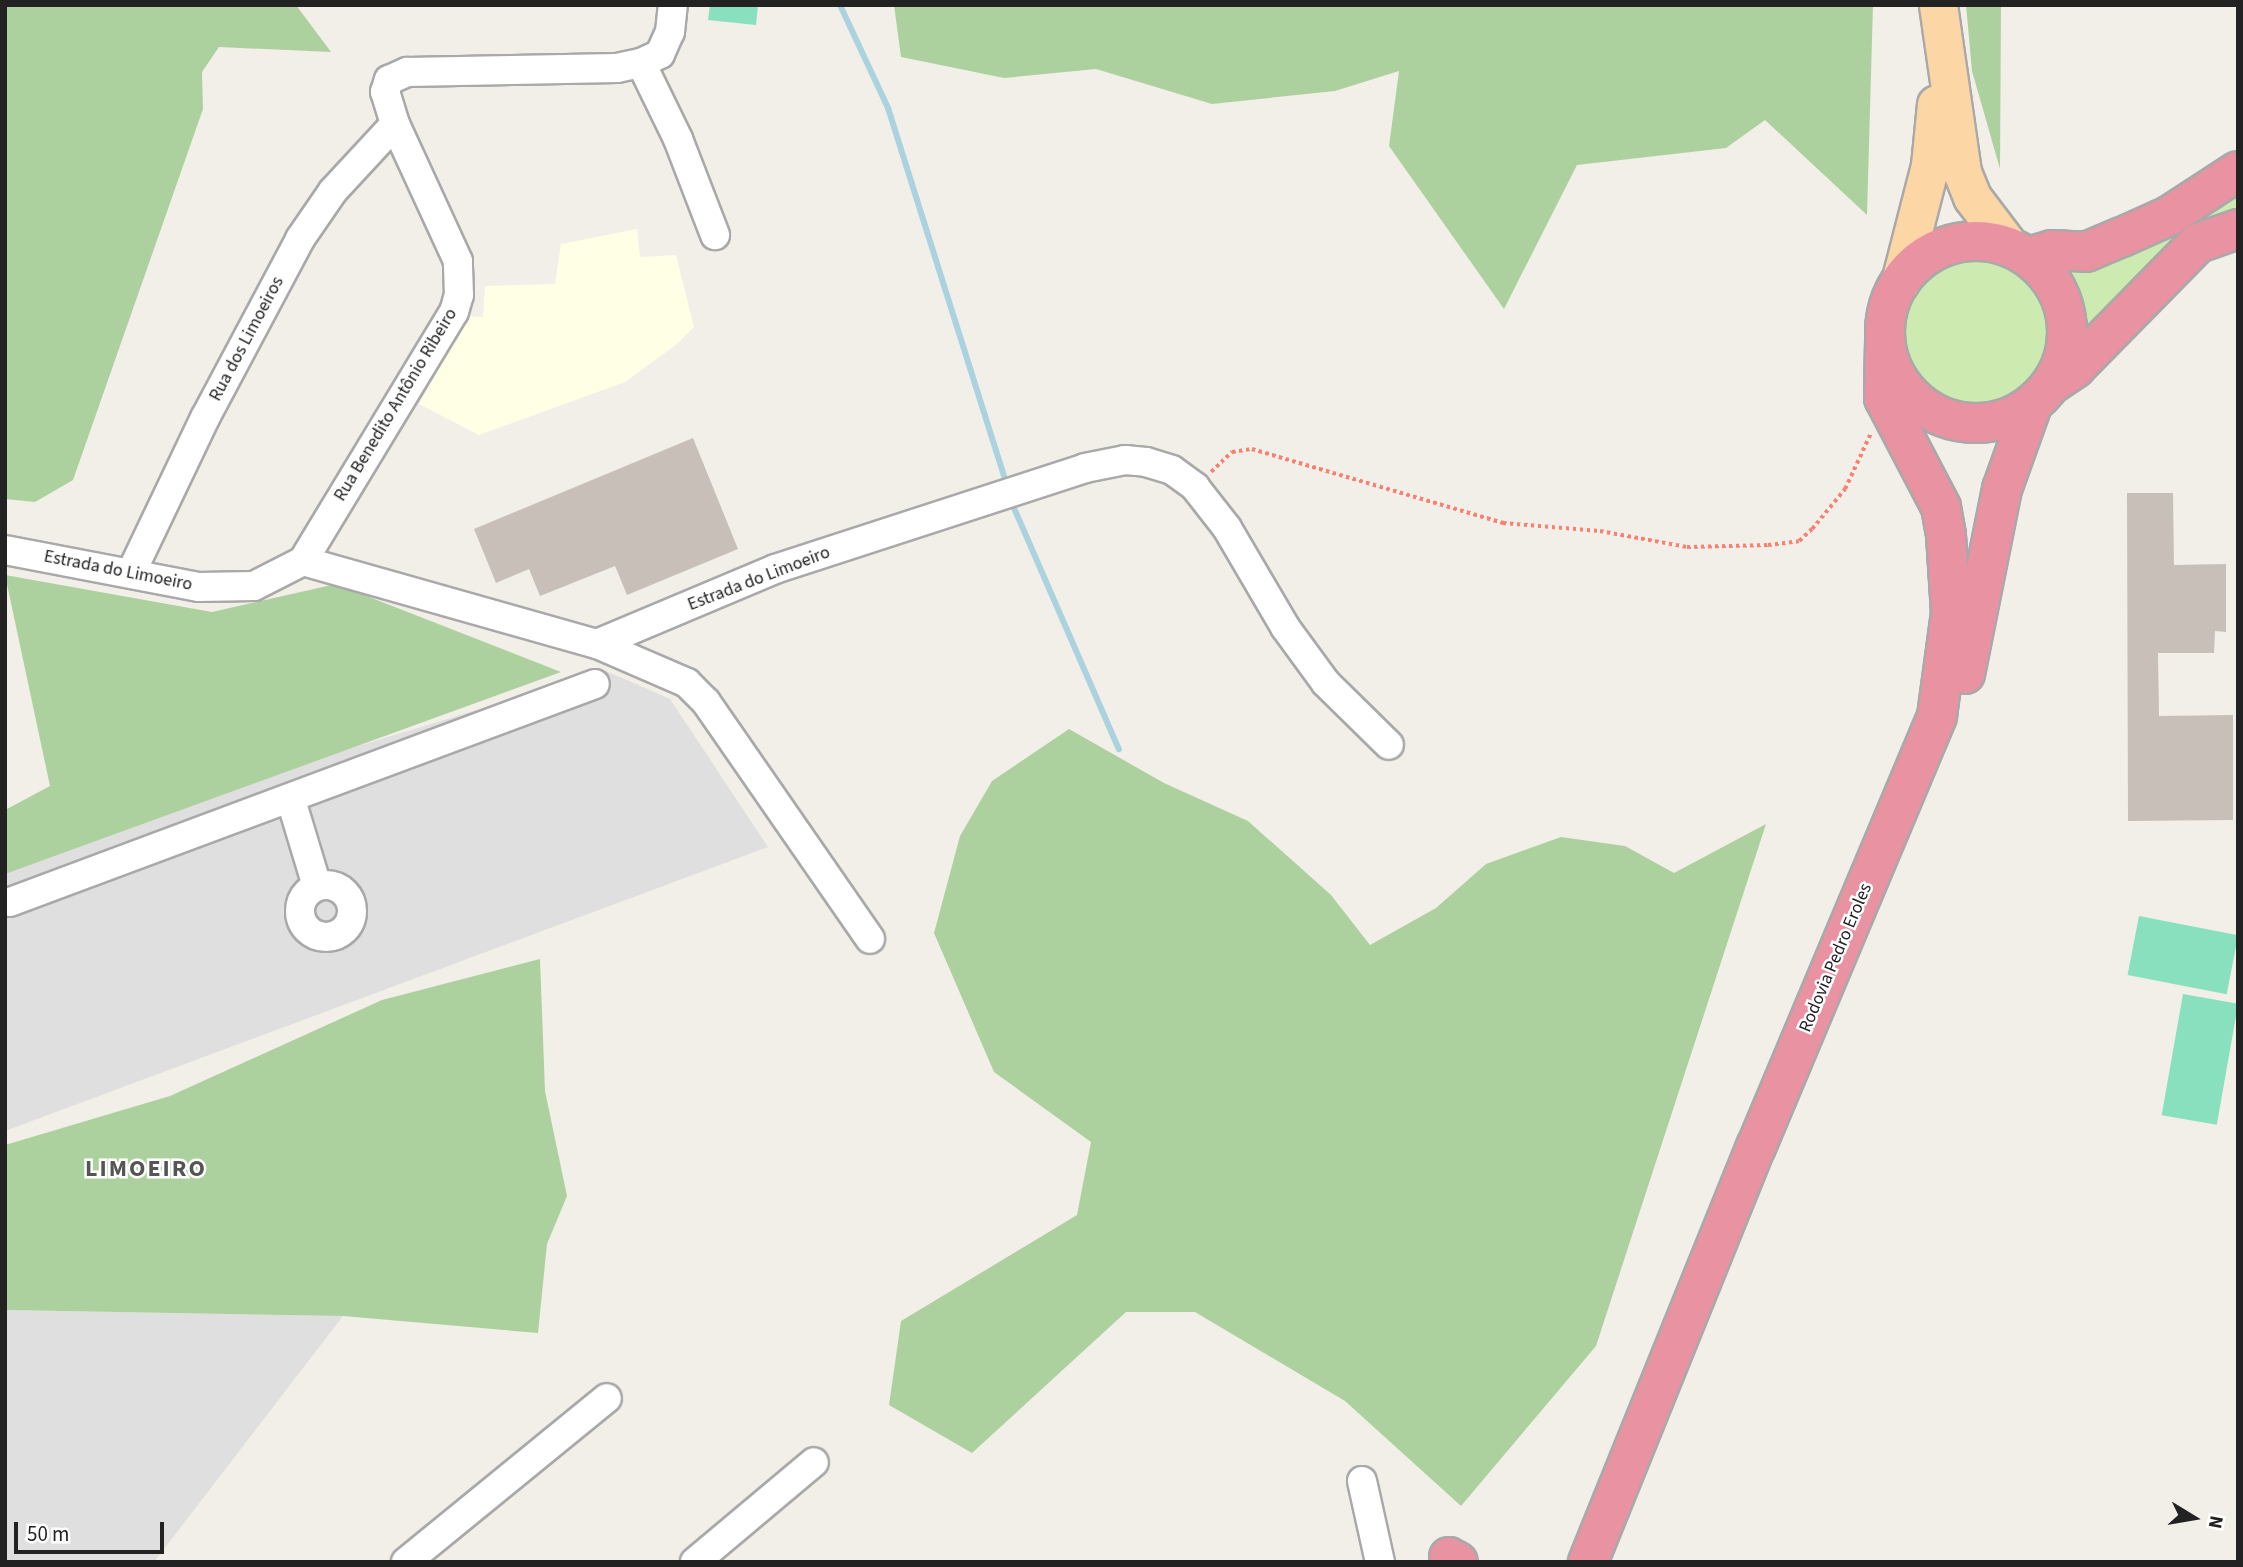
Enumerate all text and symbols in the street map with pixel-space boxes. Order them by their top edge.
street label: Rua dos Limoeiros [205,273,289,405]
street label: Rua Benedito Antônio Ribeiro [330,305,462,505]
street label: Estrada do Limoeiro [685,542,833,616]
street label: Estrada do Limoeiro [42,546,194,596]
street label: Rodovia Pedro Eroles [1795,880,1877,1036]
district label: LIMOEIRO [86,1155,206,1183]
north arrow [2159,1483,2229,1553]
scale bar [18,1508,168,1552]
text: N [2201,1513,2230,1531]
text: 50 m [27,1519,69,1549]

